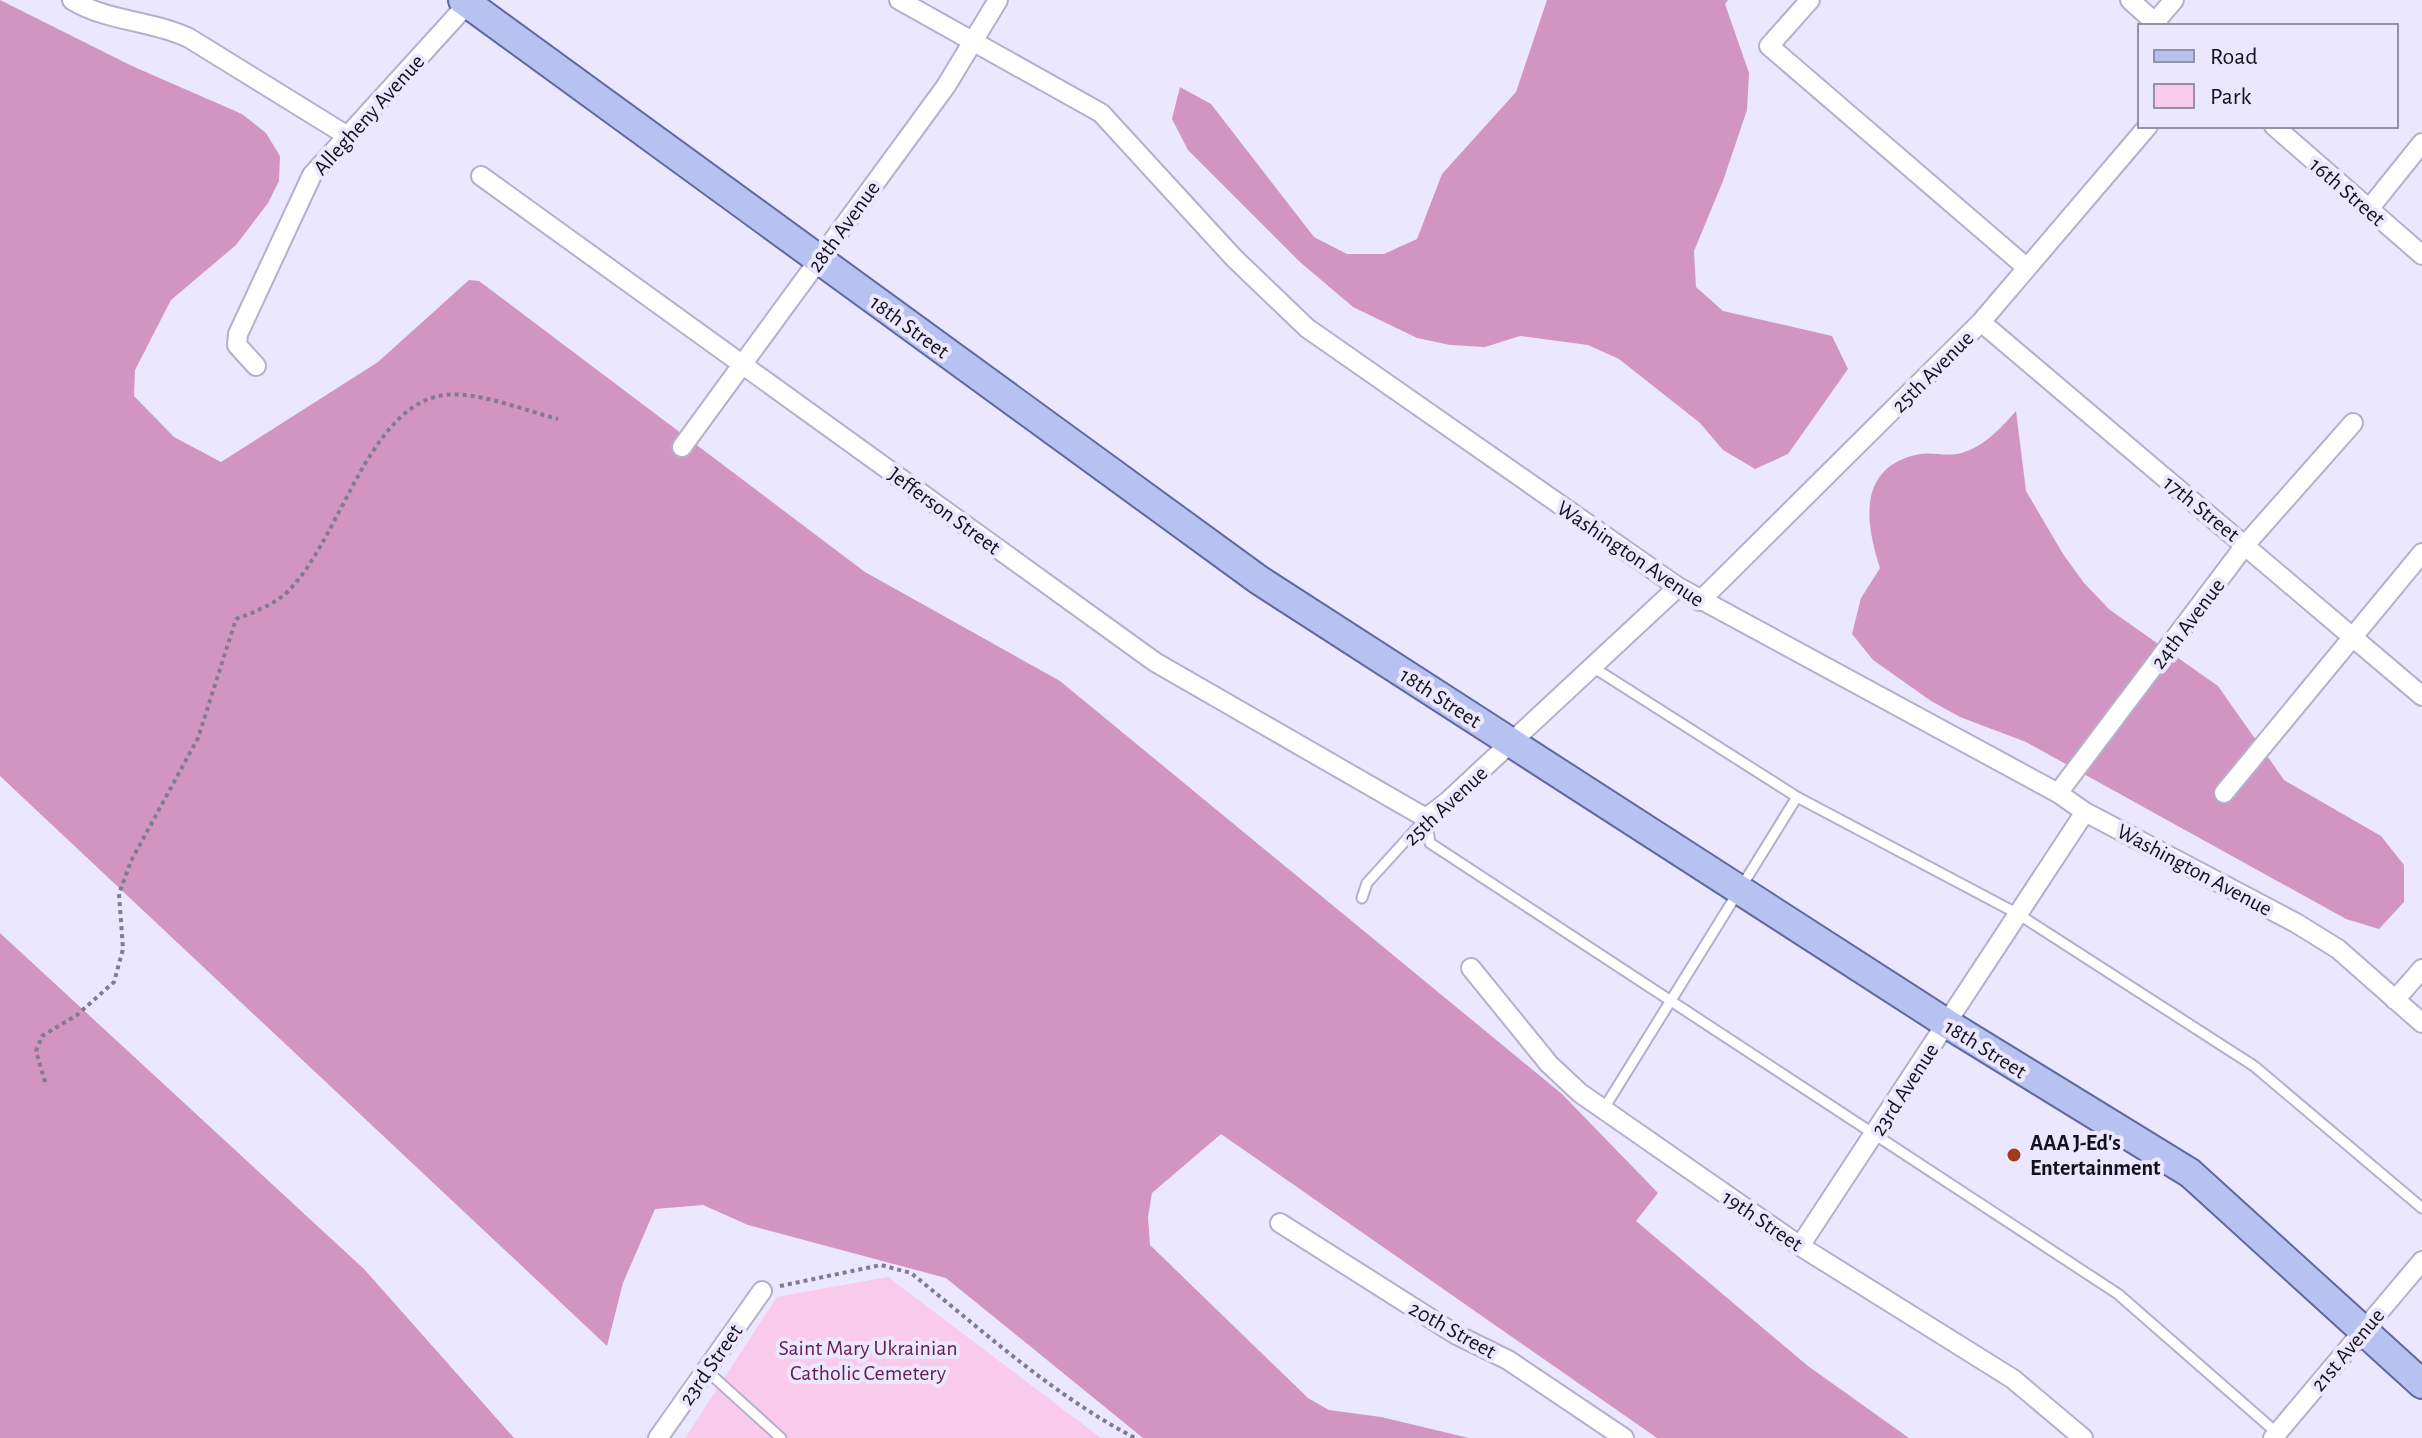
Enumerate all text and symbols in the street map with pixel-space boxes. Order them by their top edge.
legend [2138,24,2398,128]
text: Road [2210,45,2258,69]
street label: Allegheny Avenue [309,50,428,179]
text: Park [2210,85,2251,109]
street label: 16th Street [2305,153,2389,230]
street label: 28th Avenue [804,177,884,276]
street label: 18th Street [866,291,953,363]
street label: 25th Avenue [1888,327,1978,417]
street label: Jefferson Street [884,463,1004,559]
street label: 17th Street [2159,472,2244,546]
street label: Washington Avenue [1553,497,1708,611]
street label: 24th Avenue [2147,574,2229,673]
street label: 18th Street [1396,664,1485,732]
street label: 25th Avenue [1400,762,1492,850]
street label: Washington Avenue [2113,820,2276,920]
street label: 18th Street [1941,1015,2030,1083]
street label: 23rd Avenue [1867,1039,1943,1140]
place label: AAA J-Ed's Entertainment [2030,1132,2161,1179]
marker: AAA J-Ed's Entertainment [2005,1146,2023,1164]
street label: 19th Street [1718,1186,1807,1256]
street label: 20th Street [1405,1297,1500,1363]
street label: 21st Avenue [2307,1304,2388,1395]
street label: 23rd Street [675,1320,746,1409]
park label: Saint Mary Ukrainian Catholic Cemetery [778,1337,958,1384]

